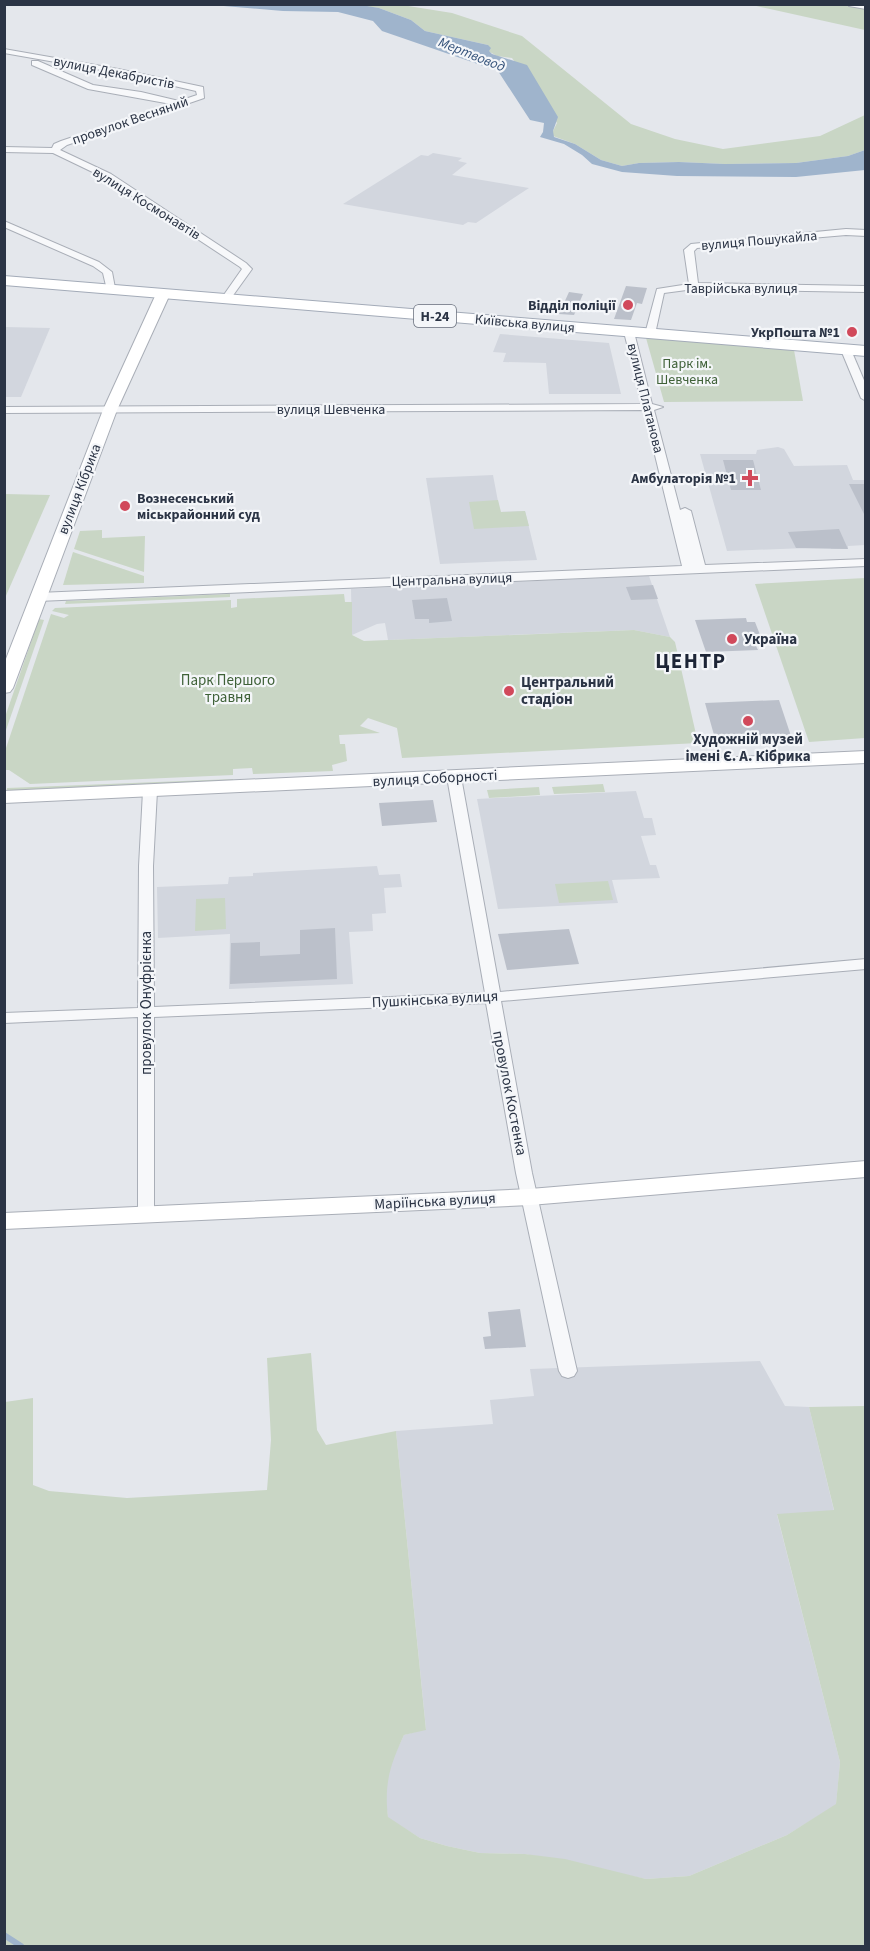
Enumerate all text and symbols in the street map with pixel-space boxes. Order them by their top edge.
water label: Мертвовод [435,33,508,77]
street label: вулиця Декабристів [52,51,176,95]
street label: провулок Весняний [70,92,191,150]
street label: вулиця Космонавтів [89,163,204,245]
street label: вулиця Пошукайла [700,226,818,256]
street label: Таврійська вулиця [684,279,798,299]
place label: Відділ поліції [528,296,617,316]
marker: Відділ поліції [621,298,635,312]
road number: Н-24 [414,305,456,327]
street label: Київська вулиця [474,310,576,338]
place label: УкрПошта №1 [751,323,840,343]
marker: УкрПошта №1 [845,325,859,339]
street label: вулиця Платанова [622,341,668,455]
park label: Парк ім. Шевченка [656,354,718,390]
street label: вулиця Шевченка [277,400,385,420]
street label: вулиця Кібрика [54,441,106,537]
place label: Амбулаторія №1 [630,469,736,489]
marker: Амбулаторія №1 [741,469,759,487]
place label: Вознесенський міськрайонний суд [137,489,261,525]
marker: Вознесенський міськрайонний суд [118,499,132,513]
street label: Центральна вулиця [391,568,513,592]
place label: Україна [744,629,797,650]
marker: Україна [725,632,739,646]
district label: ЦЕНТР [655,646,727,676]
park label: Парк Першого травня [181,670,275,708]
place label: Центральний стадіон [521,672,614,710]
marker: Центральний стадіон [502,684,516,698]
marker: Художній музей імені Є. А. Кібрика [741,714,755,728]
place label: Художній музей імені Є. А. Кібрика [685,729,811,767]
street label: вулиця Соборності [372,765,498,792]
street label: провулок Онуфрієнка [136,931,157,1075]
street label: Пушкінська вулиця [371,986,499,1013]
street label: провулок Костенка [487,1029,532,1157]
street label: Маріїнська вулиця [374,1188,496,1215]

